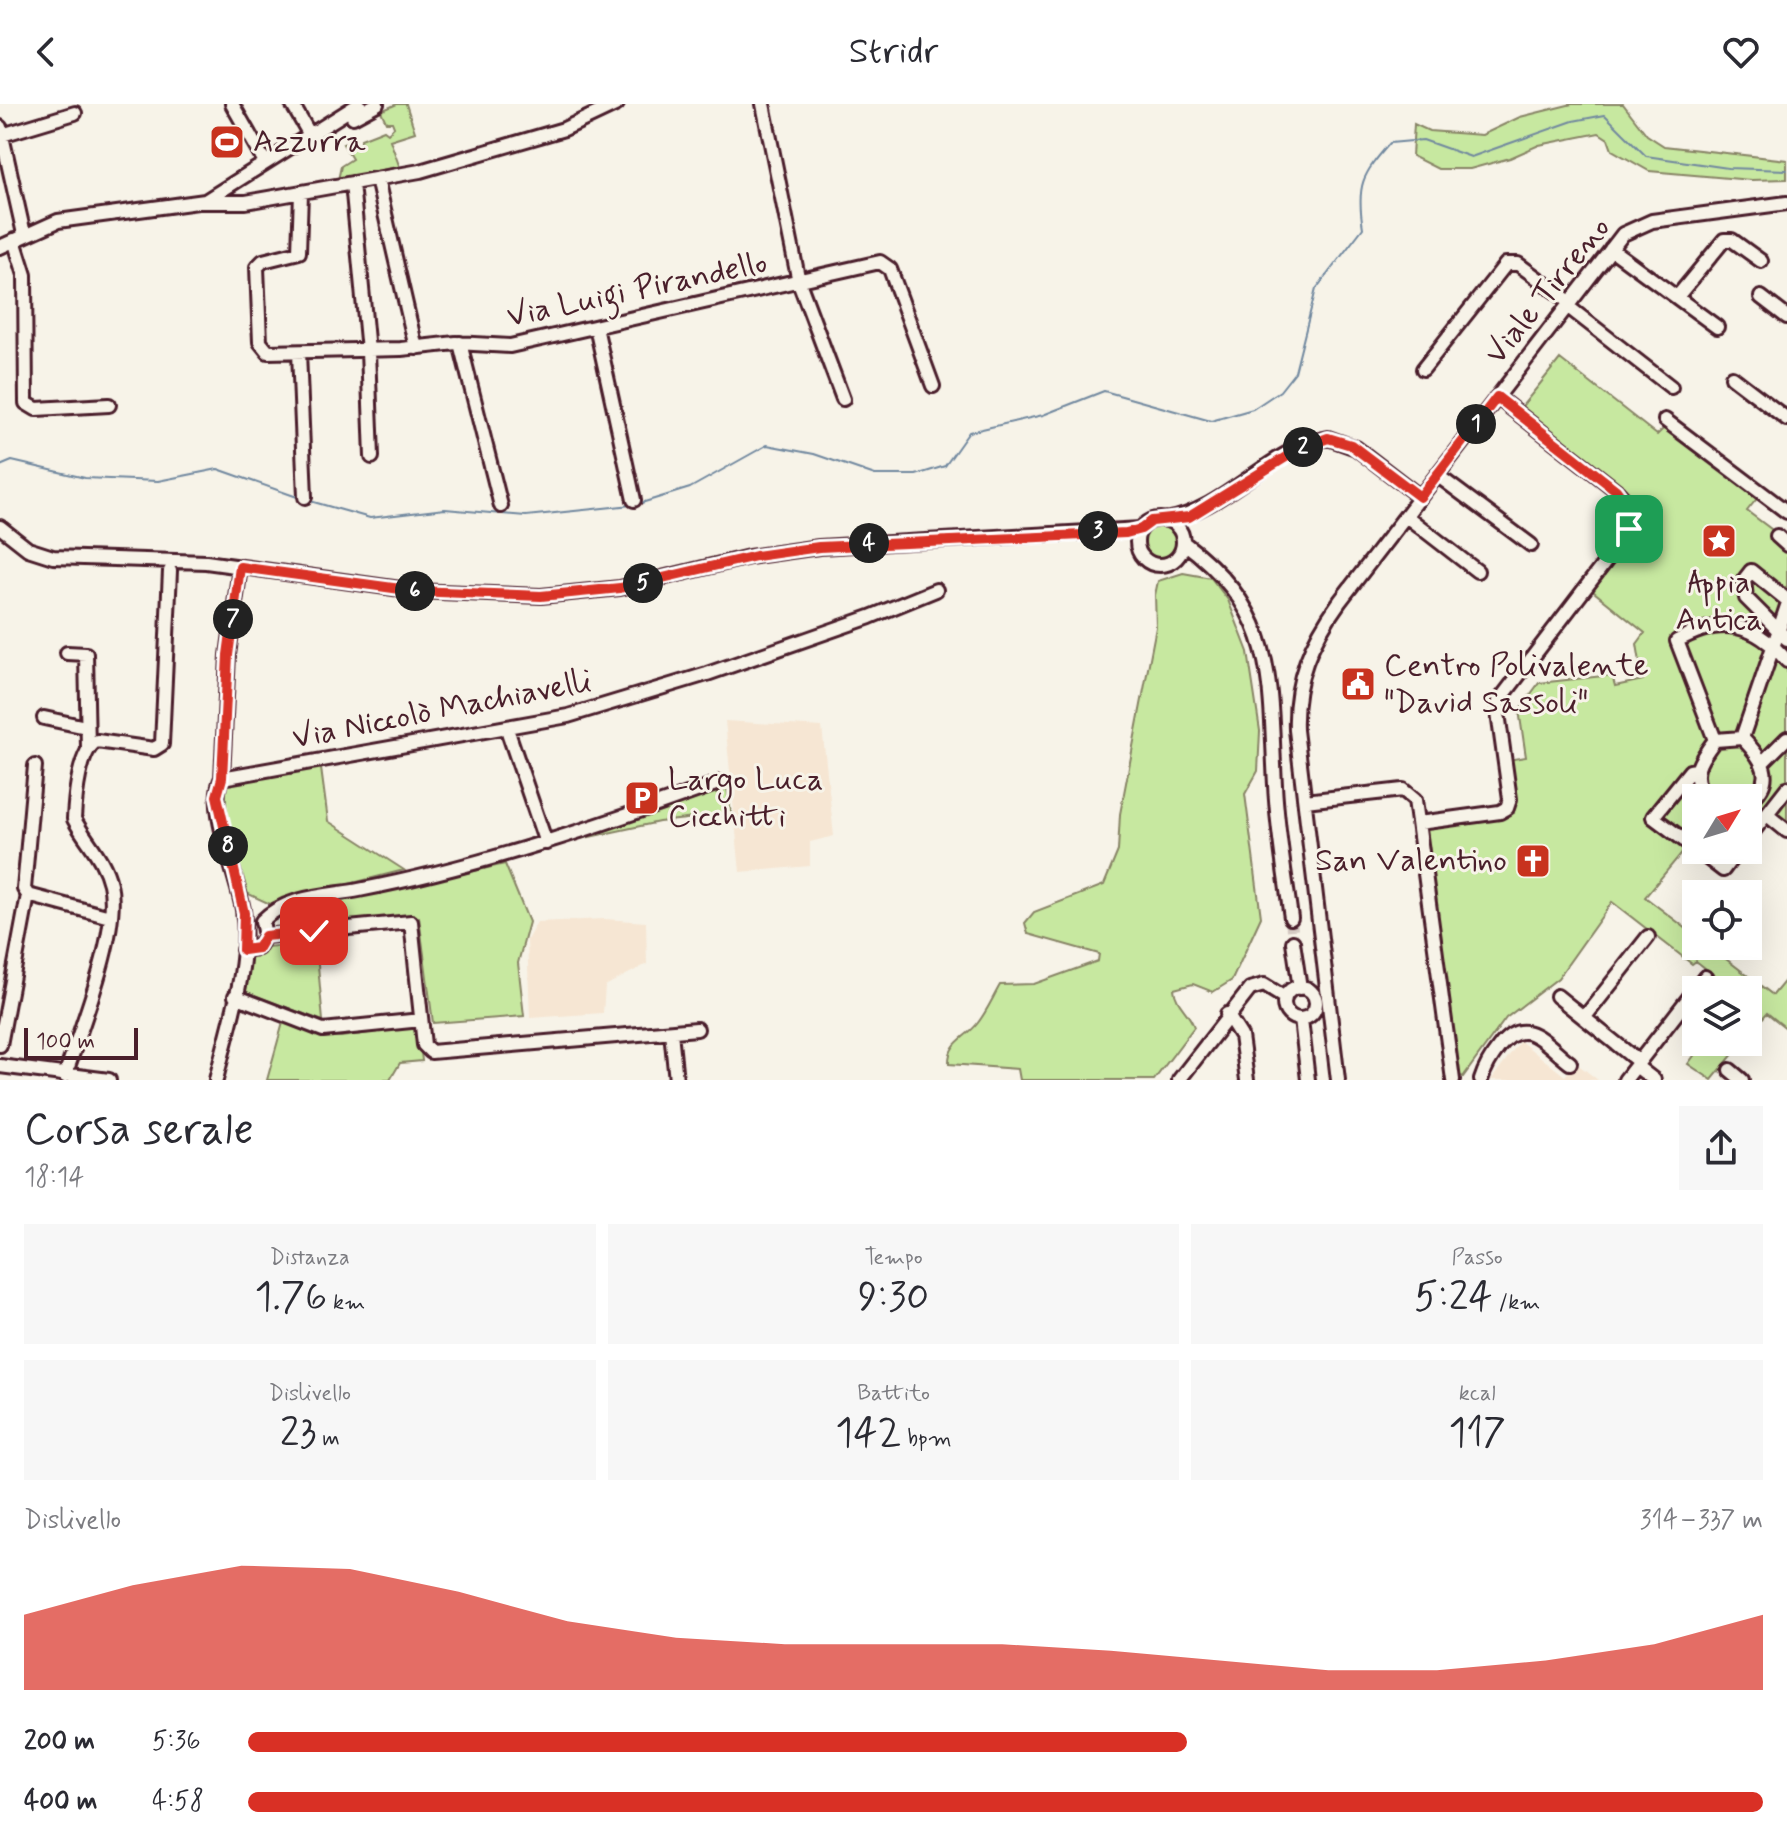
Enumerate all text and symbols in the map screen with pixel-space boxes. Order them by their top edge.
text: Stridr [849,29,938,76]
icon: back [24,30,68,74]
icon: heart [1719,30,1763,74]
place label: Azzurra [253,121,366,163]
sports icon: Azzurra [208,123,246,161]
street label: Viale Tirreno [1476,209,1620,373]
street label: Via Luigi Pirandello [503,242,772,341]
pin: 1 [1456,404,1496,444]
text: 1 [1471,410,1481,438]
pin: 2 [1283,427,1323,467]
text: 2 [1298,433,1308,461]
pin [1595,495,1663,563]
icon: arrive [1607,507,1651,551]
pin: 3 [1078,511,1118,551]
text: 3 [1093,517,1103,545]
place icon: Appia Antica [1700,522,1738,560]
pin: 4 [849,523,889,563]
text: 4 [863,529,875,557]
place label: Appia Antica [1675,562,1763,641]
pin: 5 [623,563,663,603]
text: 5 [636,569,650,597]
pin: 6 [395,571,435,611]
text: 6 [409,577,421,605]
pin: 7 [213,599,253,639]
text: 7 [226,605,240,633]
place label: Centro Polivalente "David Sassoli" [1384,645,1649,724]
street label: Via Niccolò Machiavelli [289,660,595,760]
public building icon: Centro Polivalente "David Sassoli" [1339,665,1377,703]
place label: Largo Luca Cicchitti [668,759,823,838]
parking icon: Largo Luca Cicchitti [623,779,661,817]
north arrow [1682,784,1762,864]
map controls [1682,784,1762,1056]
pin: 8 [208,826,248,866]
text: 8 [222,832,234,860]
place label: San Valentino [1315,840,1507,882]
church icon: San Valentino [1514,842,1552,880]
button: locate [1682,880,1762,960]
pin [280,897,348,965]
icon: check [292,909,336,953]
button: layers [1682,976,1762,1056]
scale bar [24,1024,138,1060]
text: 100 m [36,1028,95,1056]
text: Corsa serale [24,1102,254,1160]
button: share [1679,1106,1763,1190]
text: 18:14 [24,1161,84,1195]
text: Distanza [270,1244,350,1272]
text: Tempo [864,1244,923,1272]
text: Passo [1452,1244,1503,1272]
text: 1.76 [255,1272,327,1324]
text: 9:30 [858,1272,929,1324]
text: 5:24 [1414,1272,1493,1324]
text: km [327,1289,365,1317]
text: /km [1493,1289,1540,1317]
text: Dislivello [269,1380,351,1408]
text: Battito [857,1380,930,1408]
text: kcal [1459,1380,1496,1408]
text: 23 [280,1408,316,1460]
text: 142 [835,1408,901,1460]
text: 117 [1448,1408,1506,1460]
text: m [316,1425,340,1453]
text: bpm [901,1425,952,1453]
text: Dislivello [24,1504,121,1538]
text: 314–337 m [1640,1504,1763,1538]
text: 200 m [24,1725,95,1759]
text: 5:36 [152,1725,201,1759]
text: 400 m [24,1785,97,1819]
text: 4:58 [152,1785,204,1819]

